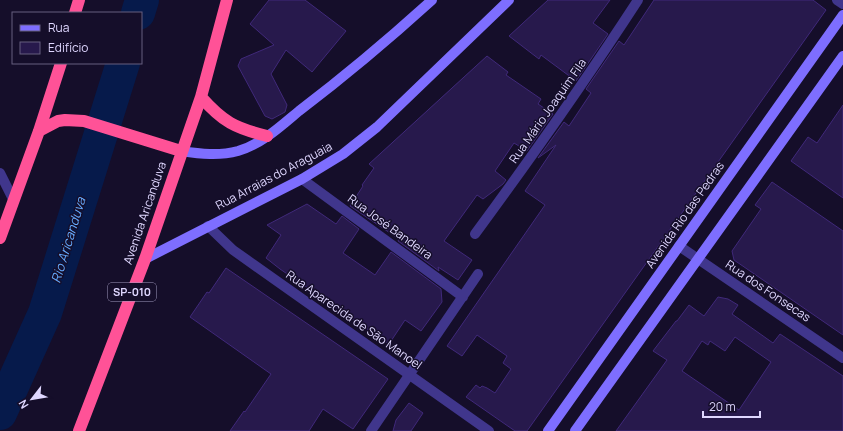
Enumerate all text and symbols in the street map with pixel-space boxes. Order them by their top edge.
legend [12,12,142,64]
text: Rua [48,19,69,36]
text: Edifício [48,39,88,56]
street label: Rua Mário Joaquim Fila [505,55,590,167]
street label: Rua Arraias do Araguaia [212,138,335,214]
street label: Avenida Rio das Pedras [641,158,728,271]
street label: Avenida Aricanduva [119,159,170,267]
street label: Rua José Bandeira [344,190,436,263]
water label: Rio Aricanduva [46,194,90,285]
street label: Rua dos Fonsecas [722,256,814,325]
street label: Rua Aparecida de São Manoel [283,266,426,373]
road number: SP-010 [108,283,156,301]
north arrow [12,379,52,419]
scale bar [703,393,760,419]
text: N [14,397,31,412]
text: 20 m [709,398,736,415]

